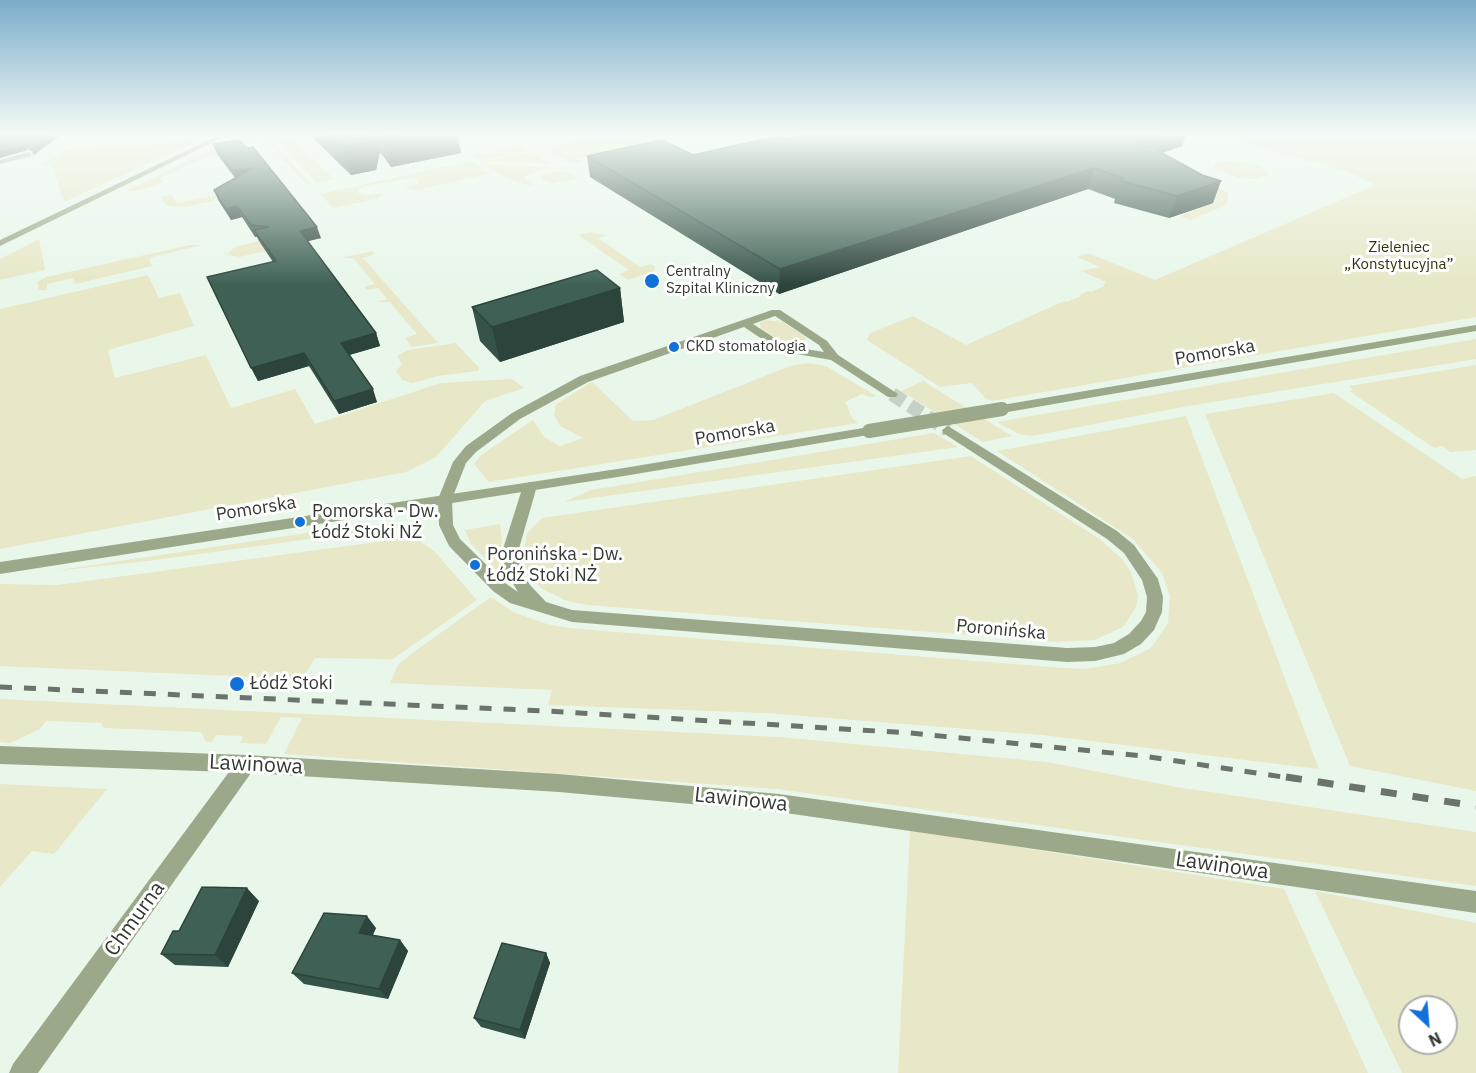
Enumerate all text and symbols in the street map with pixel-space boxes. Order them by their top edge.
park label: Zieleniec „Konstytucyjna” [1344,239,1454,274]
place label: Centralny Szpital Kliniczny [666,263,775,298]
marker: Centralny Szpital Kliniczny [643,272,661,290]
street label: Pomorska [1173,335,1257,371]
place label: CKD stomatologia [686,338,806,356]
marker: CKD stomatologia [667,340,681,354]
street label: Pomorska [693,415,777,451]
street label: Pomorska [214,492,298,526]
place label: Pomorska - Dw. Łódź Stoki NŻ [312,501,439,544]
marker: Pomorska - Dw. Łódź Stoki NŻ [293,515,307,529]
place label: Poronińska - Dw. Łódź Stoki NŻ [487,544,623,586]
marker: Poronińska - Dw. Łódź Stoki NŻ [468,558,482,572]
street label: Poronińska [955,615,1047,645]
place label: Łódź Stoki [250,673,333,695]
marker: Łódź Stoki [228,675,246,693]
street label: Lawinowa [209,750,303,780]
street label: Lawinowa [693,783,789,817]
street label: Lawinowa [1174,847,1270,885]
street label: Chmurna [100,877,170,961]
north arrow [1398,995,1458,1055]
text: N [1425,1028,1445,1051]

